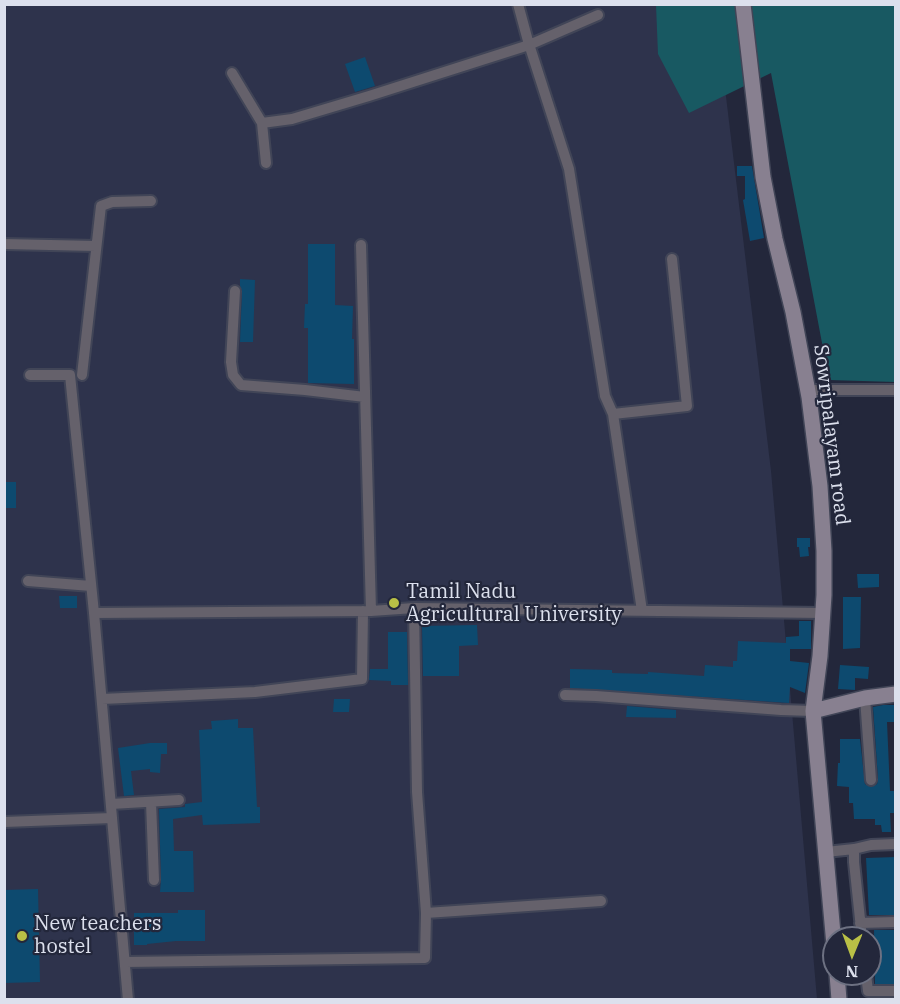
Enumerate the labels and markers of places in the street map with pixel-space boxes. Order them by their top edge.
place label: Tamil Nadu Agricultural University [406,580,622,627]
marker: Tamil Nadu Agricultural University [387,596,401,610]
place label: New teachers hostel [34,912,161,959]
marker: New teachers hostel [15,929,29,943]

